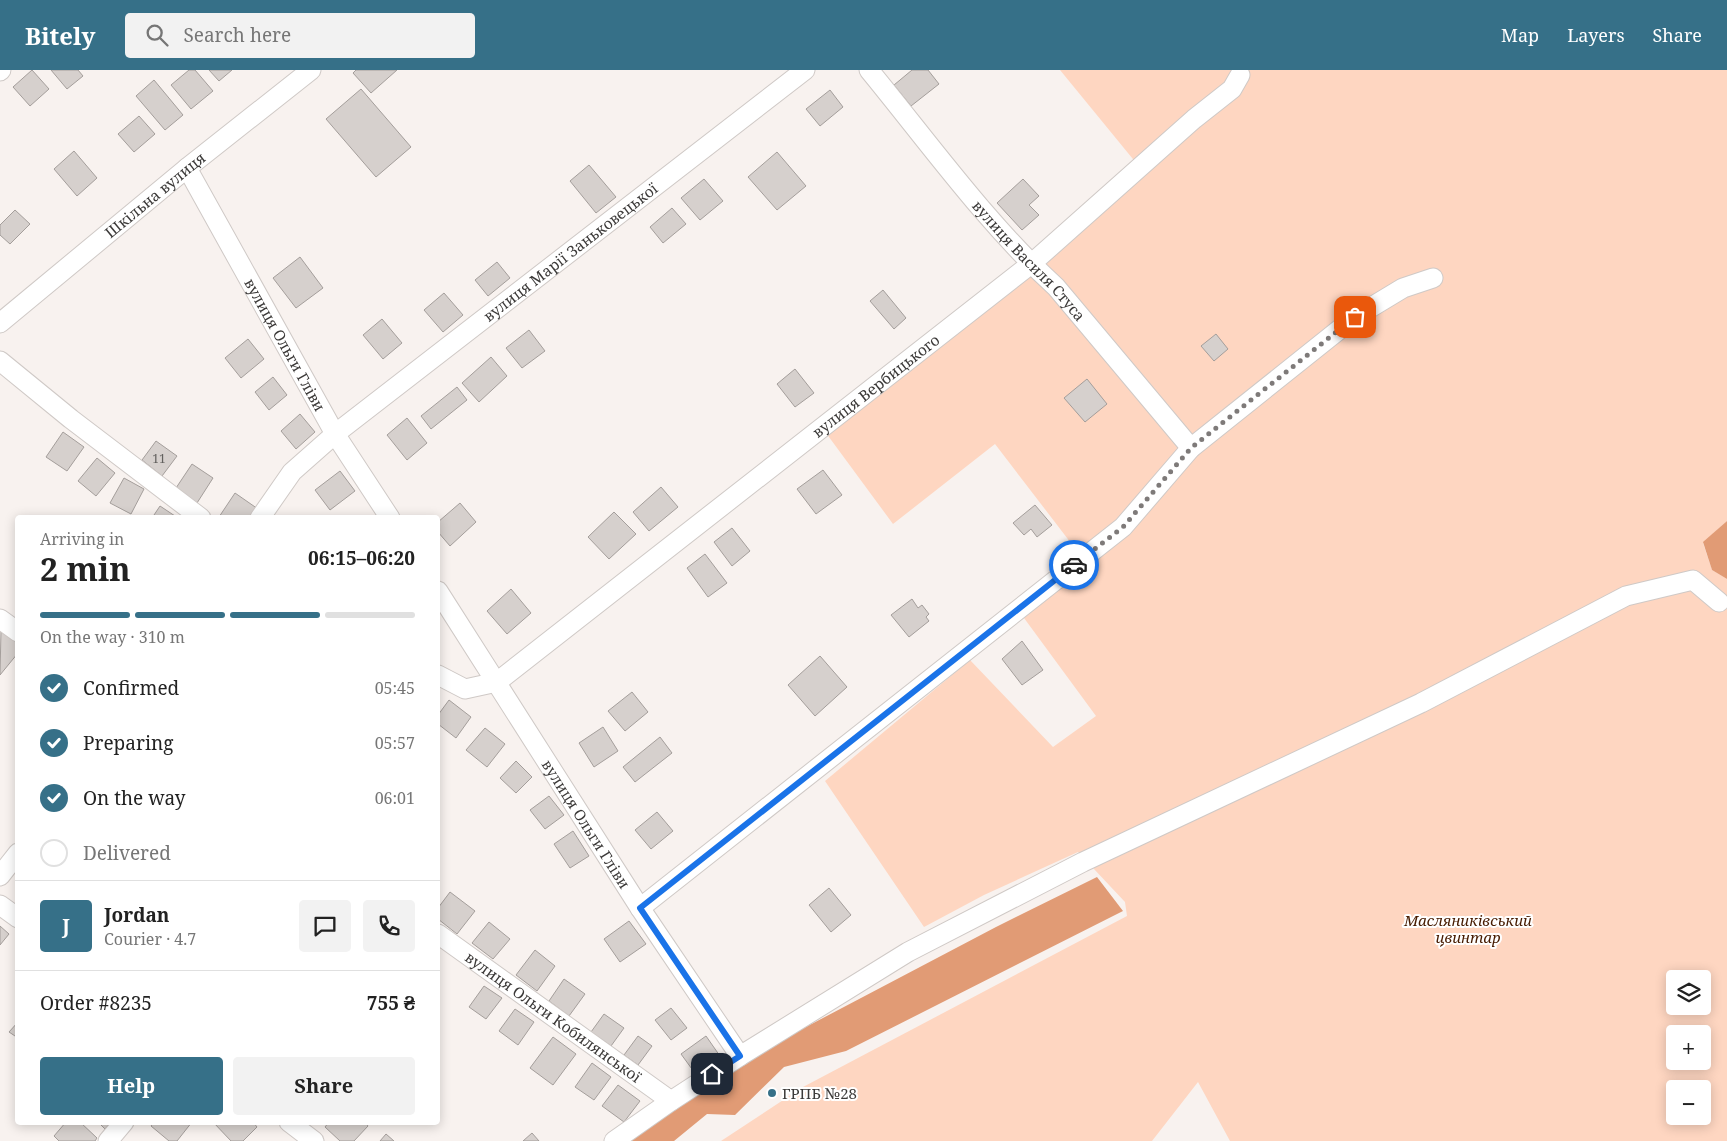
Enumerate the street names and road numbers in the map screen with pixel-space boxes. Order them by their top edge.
street label: Шкільна вулиця [100,147,209,242]
street label: вулиця Марії Заньковецької [479,178,662,326]
street label: вулиця Василя Стуса [968,196,1090,325]
street label: вулиця Ольги Гліви [240,274,330,415]
street label: вулиця Вербицького [808,330,943,442]
street label: вулиця Ольги Гліви [538,755,635,892]
street label: вулиця Ольги Кобилянської [461,947,646,1087]

